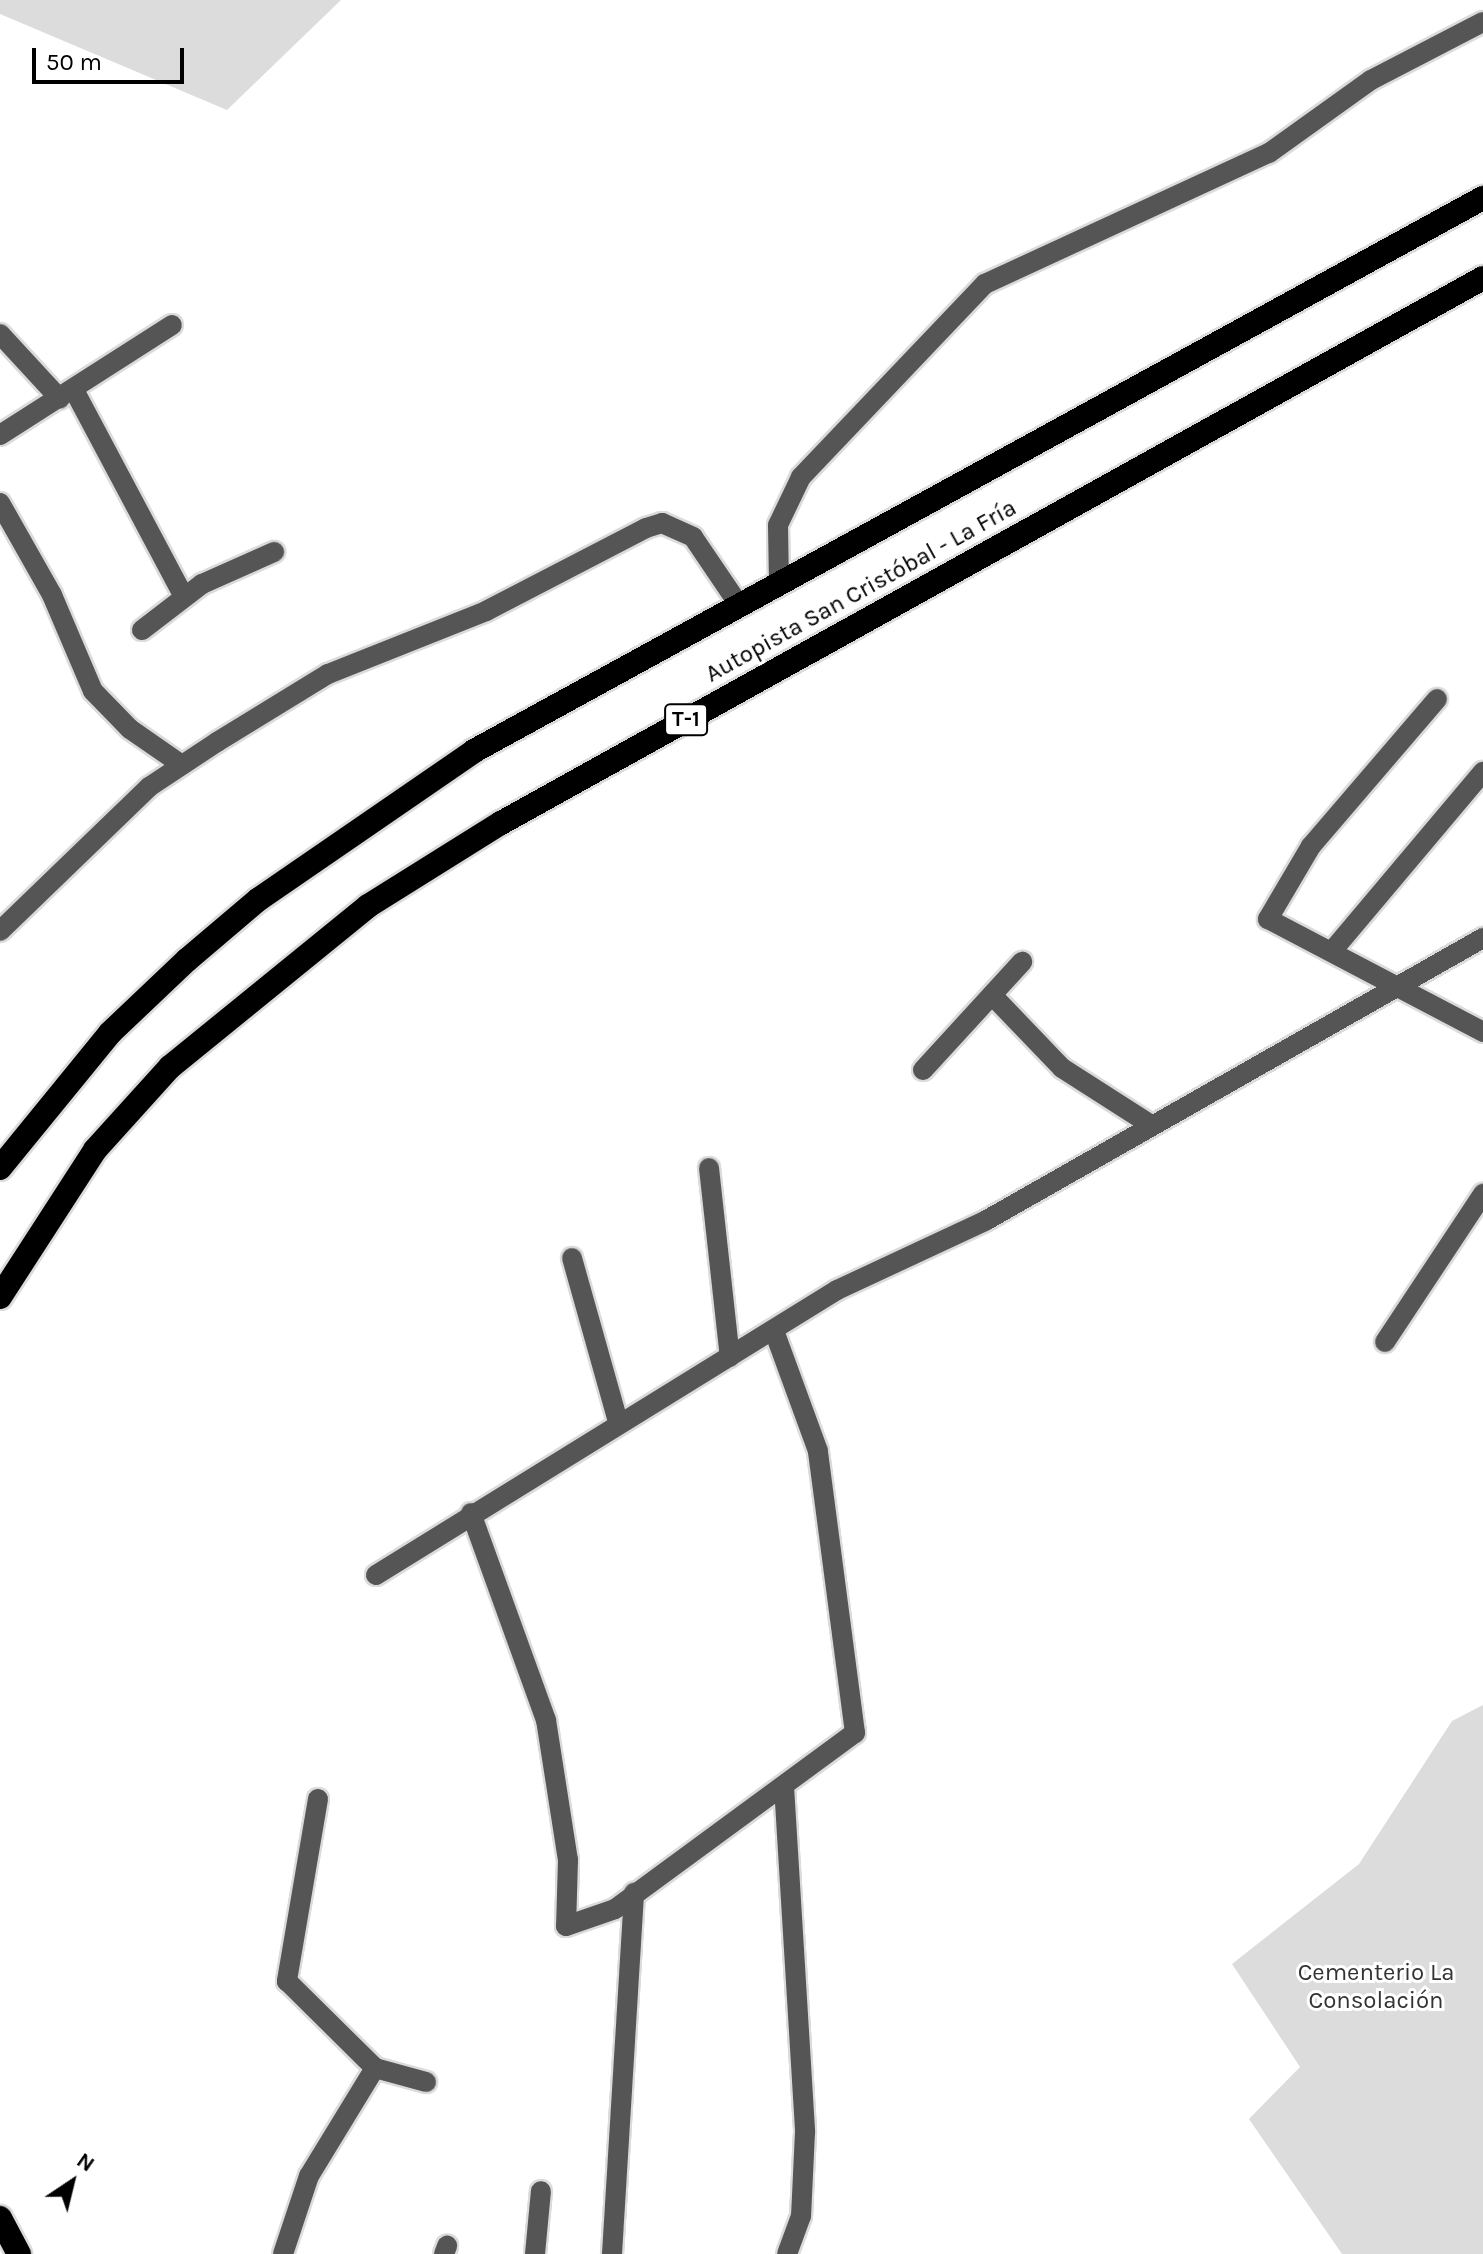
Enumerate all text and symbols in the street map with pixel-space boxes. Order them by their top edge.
scale bar [36,32,188,82]
text: 50 m [46,48,102,76]
street label: Autopista San Cristóbal - La Fría [701,493,1021,689]
road number: T-1 [664,702,708,738]
park label: Cementerio La Consolación [1298,1959,1454,2015]
north arrow [32,2142,112,2222]
text: N [72,2147,100,2178]

